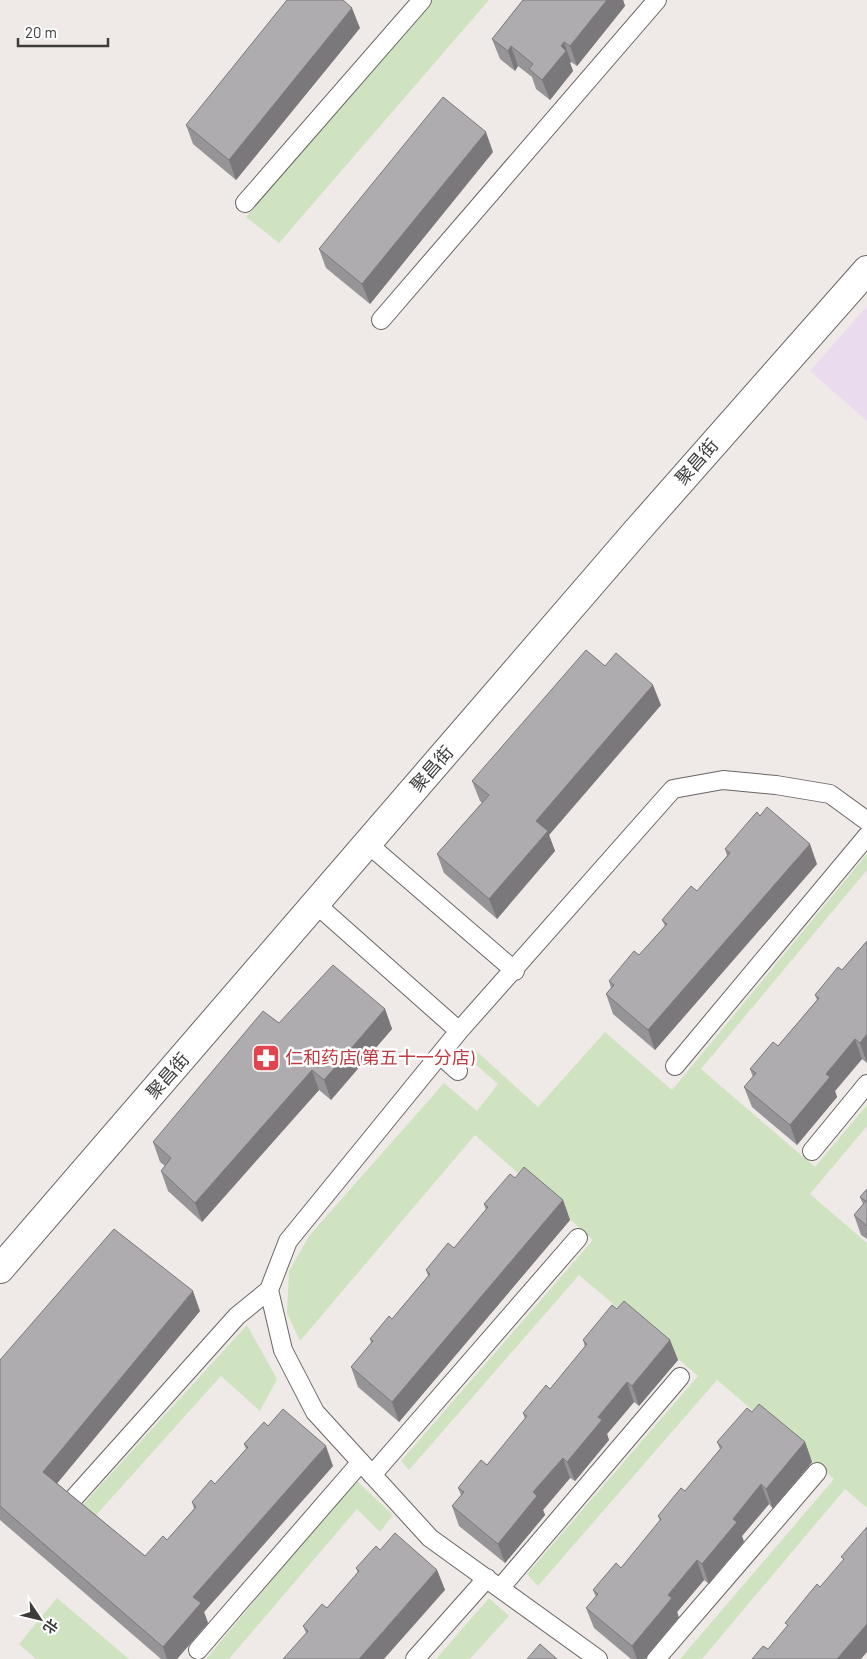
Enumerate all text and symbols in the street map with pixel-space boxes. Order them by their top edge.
scale bar [18,15,108,47]
text: 20 m [25,23,57,41]
street label: 聚昌街 [670,434,722,489]
street label: 聚昌街 [405,741,457,796]
pharmacy icon: 仁和药店(第五十一分店) [251,1043,281,1073]
place label: 仁和药店(第五十一分店) [285,1046,475,1068]
street label: 聚昌街 [141,1048,193,1103]
north arrow [15,1594,65,1644]
text: 北 [40,1616,62,1637]

